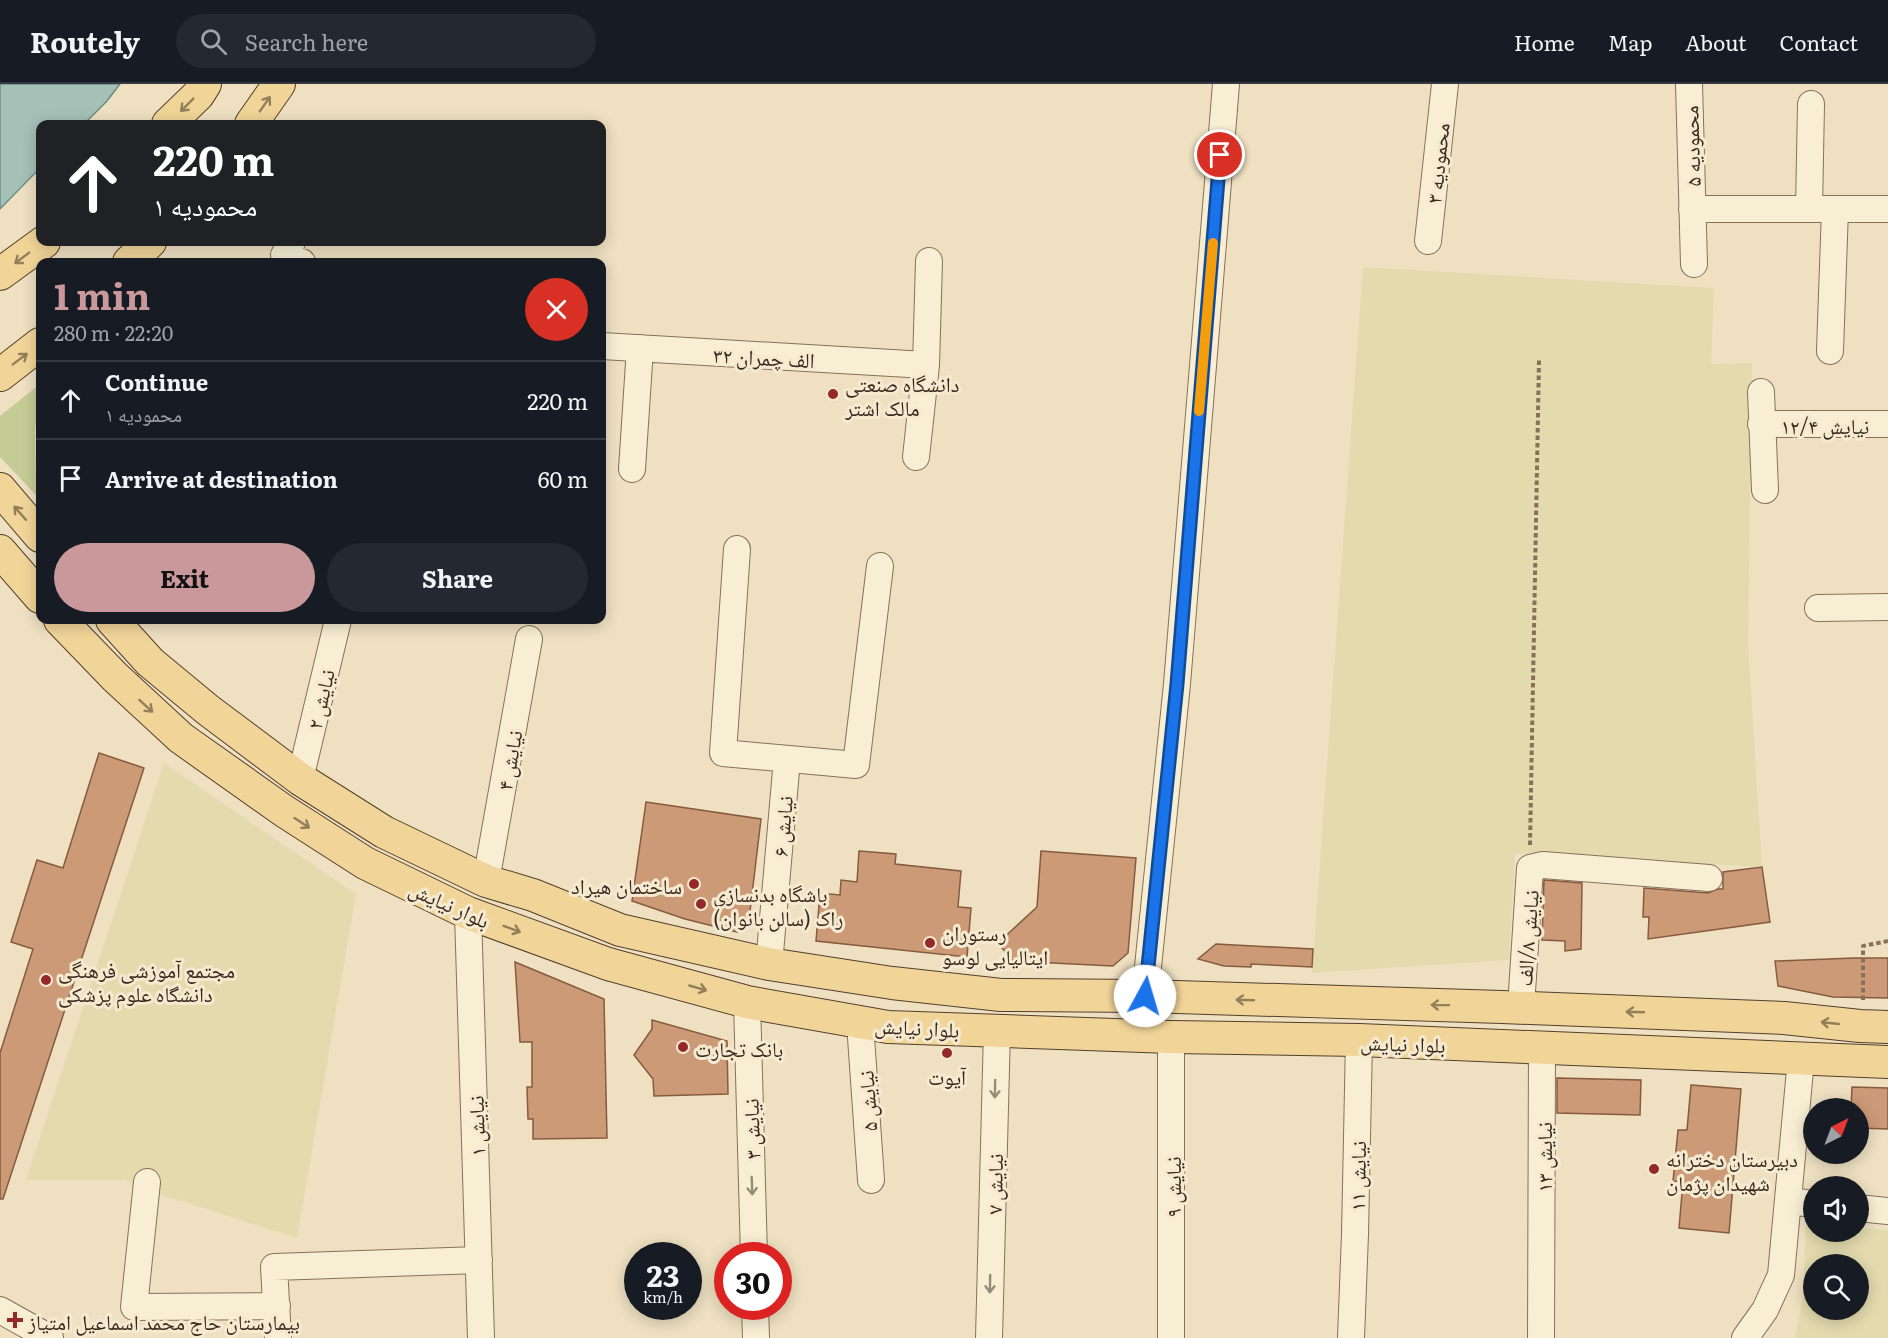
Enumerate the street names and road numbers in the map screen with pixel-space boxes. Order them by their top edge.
street label: ۵ محمودیه [1673,105,1707,187]
street label: ۳ محمودیه [1416,121,1456,205]
street label: ۳۲ الف چمران [712,338,816,374]
street label: ۱۲/۴ نیایش [1781,409,1869,440]
street label: نیایش ۲ [297,666,341,732]
street label: نیایش ۴ [487,727,529,793]
street label: نیایش ۶ [763,794,799,858]
street label: بلوار نیایش [405,871,495,935]
street label: نیایش ۸/الف [1507,889,1545,987]
street label: بلوار نیایش [874,1008,960,1044]
street label: بلوار نیایش [1360,1025,1446,1059]
street label: نیایش ۵ [848,1070,884,1132]
street label: نیایش ۱ [458,1095,492,1157]
street label: نیایش ۳ [733,1098,767,1160]
street label: نیایش ۱۳ [1527,1122,1558,1192]
street label: نیایش ۱۱ [1340,1141,1372,1211]
street label: نیایش ۷ [977,1153,1009,1215]
street label: نیایش ۹ [1156,1157,1187,1217]

